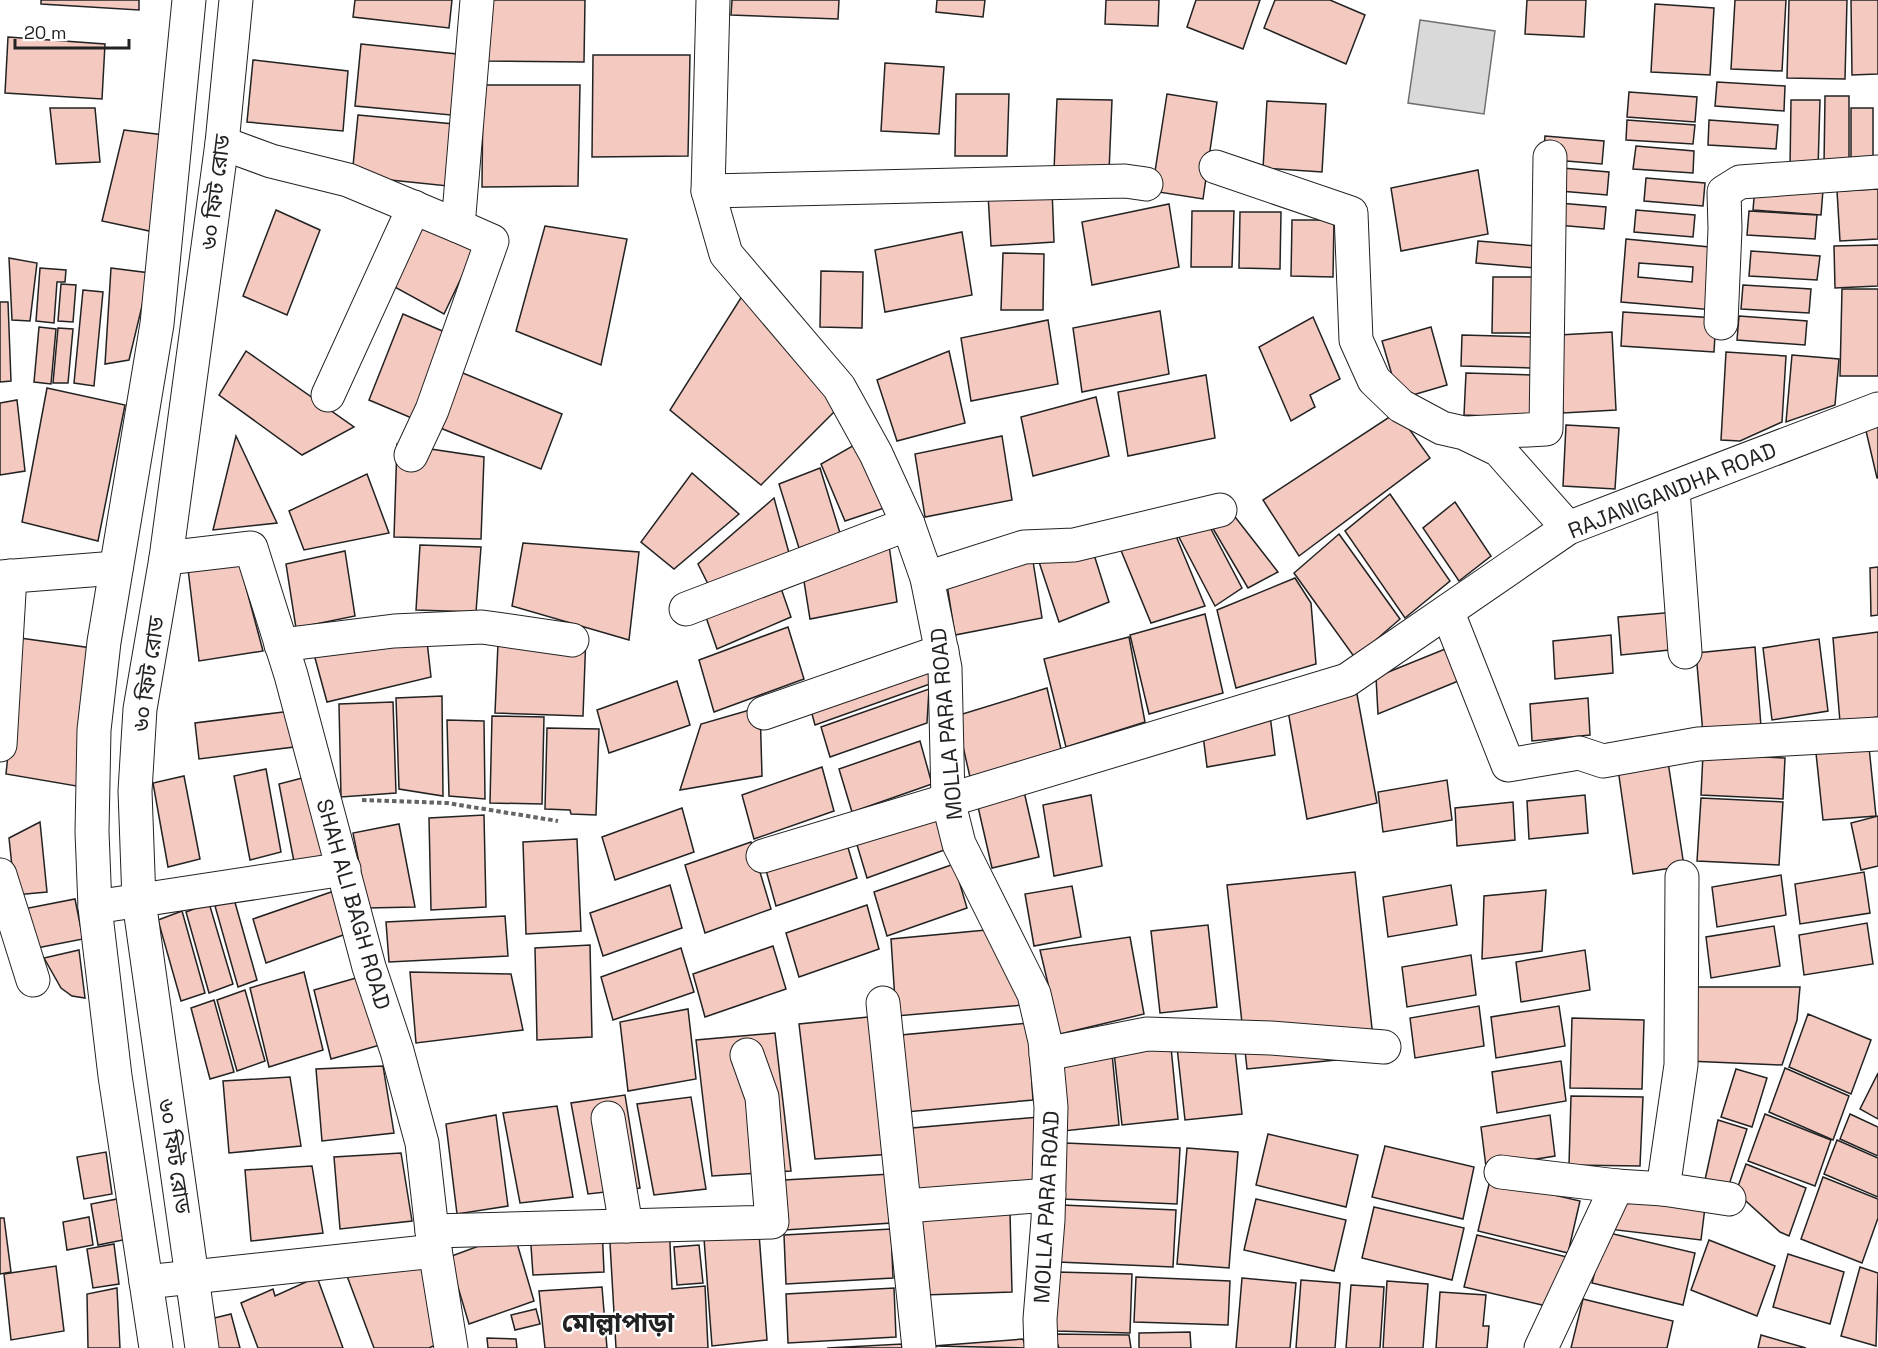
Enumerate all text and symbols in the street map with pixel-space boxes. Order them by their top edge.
scale bar [15,12,129,50]
text: 20 m [24,21,67,44]
street label: ৬০ ফিট রোড [194,132,236,251]
street label: RAJANIGANDHA ROAD [1564,435,1780,545]
street label: ৬০ ফিট রোড [126,614,170,733]
street label: MOLLA PARA ROAD [924,627,968,821]
street label: SHAH ALI BAGH ROAD [310,795,398,1013]
street label: ৬০ ফিট রোড [152,1096,198,1216]
street label: MOLLA PARA ROAD [1027,1110,1065,1304]
district label: মোল্লাপাড়া [562,1306,675,1340]

